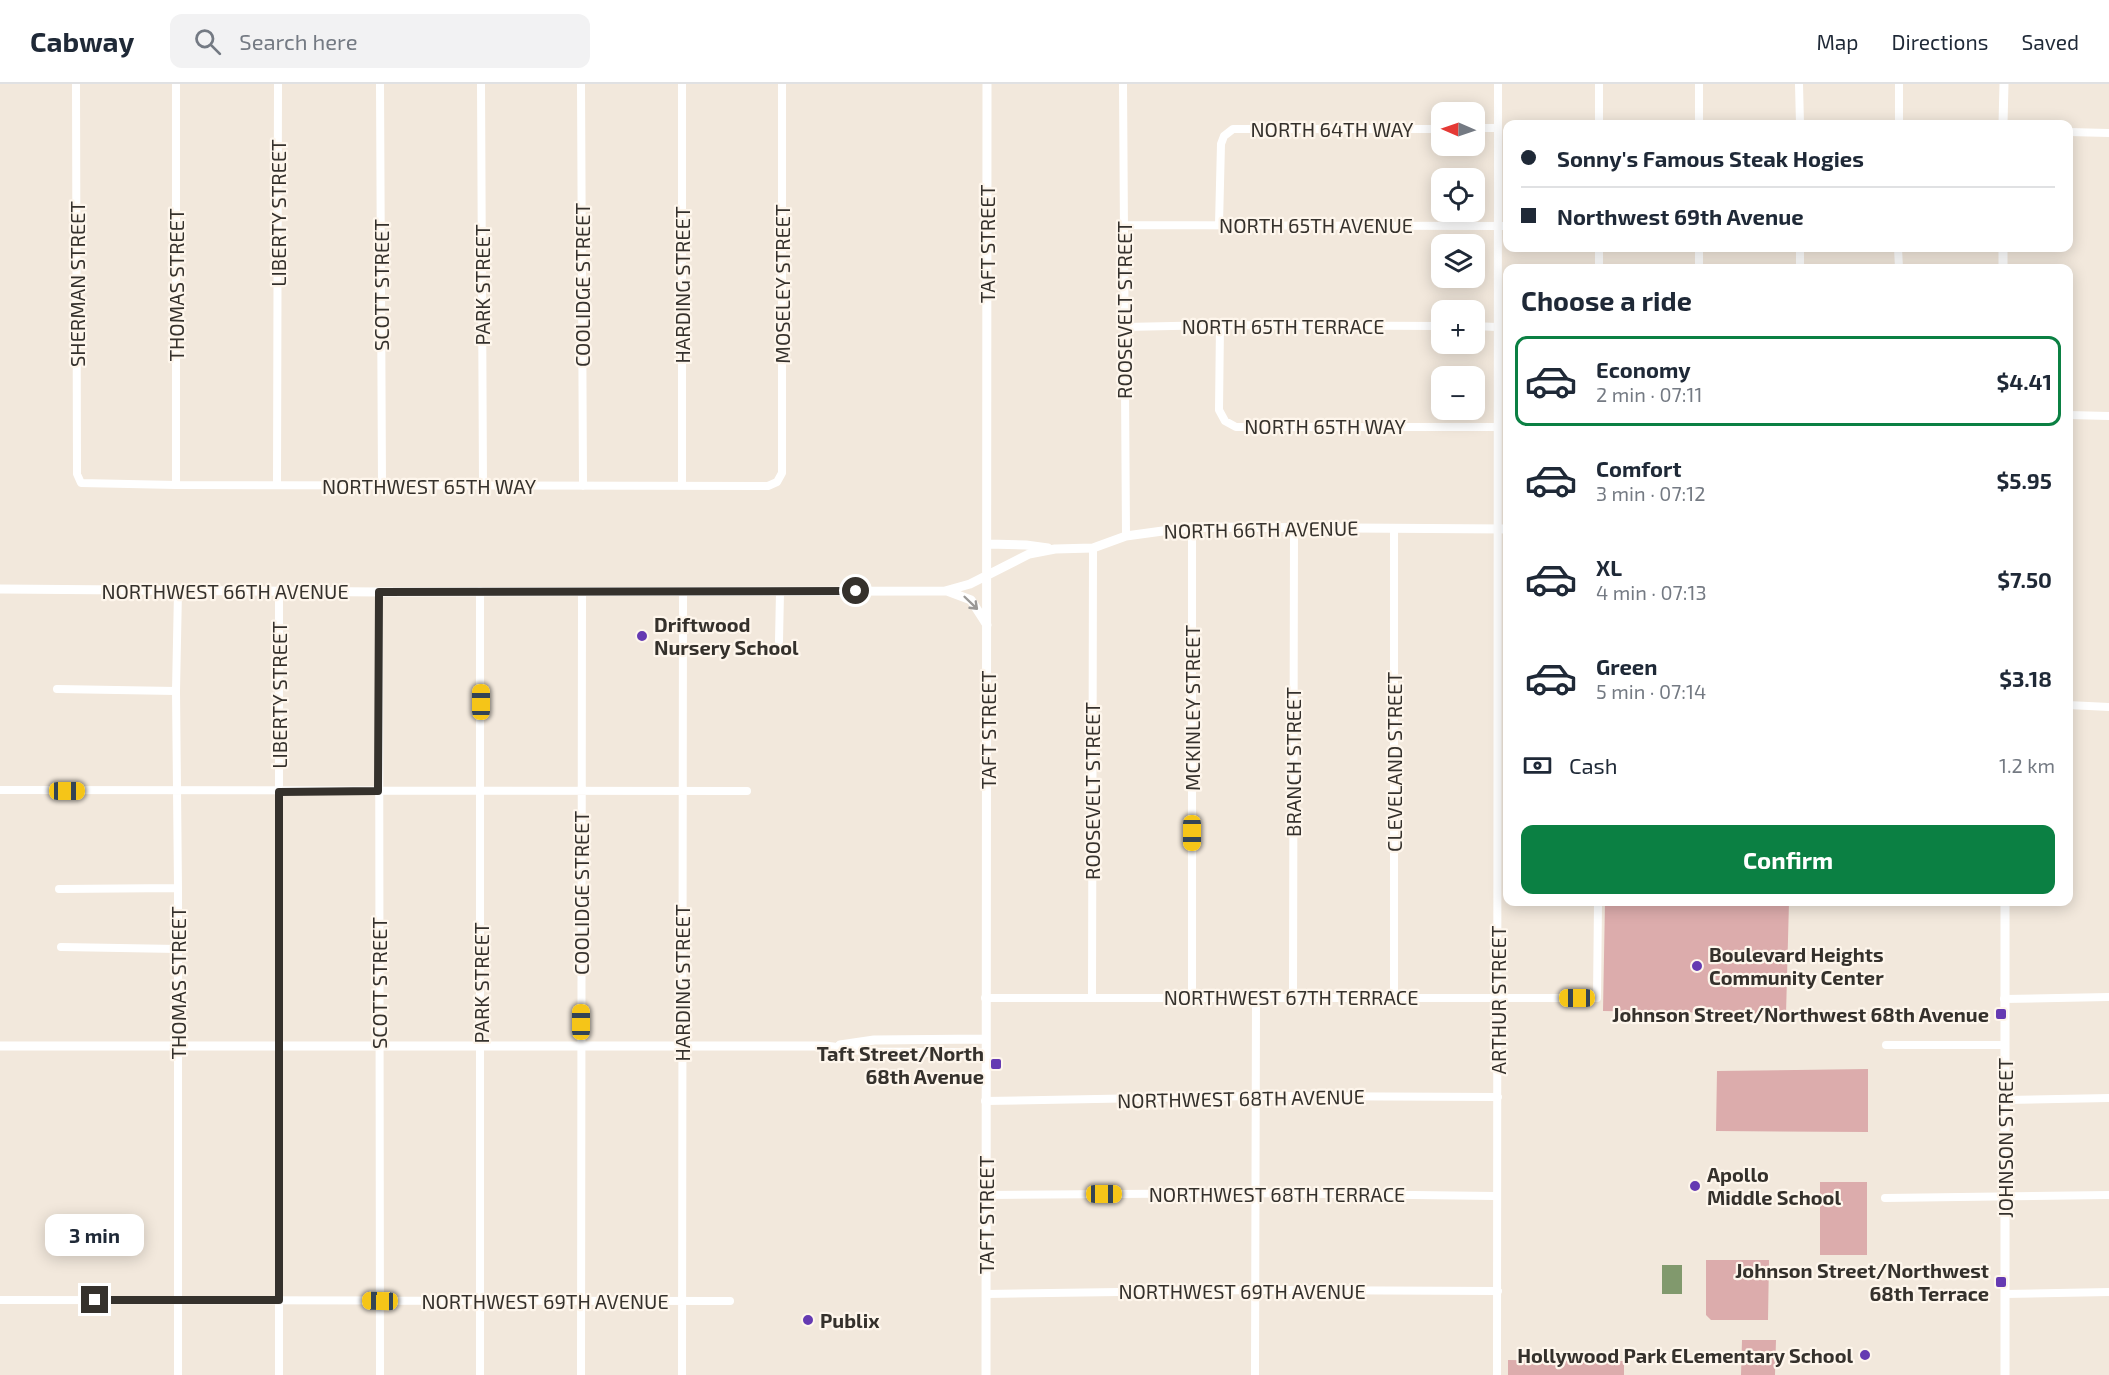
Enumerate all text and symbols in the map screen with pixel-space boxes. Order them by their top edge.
search box [170,14,590,68]
text: Cabway [30,24,134,58]
icon: search [191,25,224,58]
text: Search here [239,28,357,54]
text: Map [1816,29,1859,54]
text: Directions [1892,29,1988,54]
text: Saved [2021,29,2079,54]
north arrow [1431,102,1485,156]
map controls [1431,102,1485,420]
street label: NORTH 64TH WAY [1251,117,1414,141]
street label: LIBERTY STREET [266,139,290,287]
text: Sonny's Famous Steak Hogies [1557,145,1864,171]
button: locate [1431,168,1485,222]
street label: TAFT STREET [975,184,999,303]
street label: SHERMAN STREET [65,201,89,367]
street label: COOLIDGE STREET [570,203,594,367]
text: Northwest 69th Avenue [1557,203,1804,229]
street label: MOSELEY STREET [770,204,794,364]
street label: HARDING STREET [670,206,694,364]
street label: THOMAS STREET [164,208,188,362]
street label: NORTH 65TH AVENUE [1219,213,1413,237]
street label: SCOTT STREET [369,219,393,351]
street label: ROOSEVELT STREET [1112,221,1136,399]
street label: PARK STREET [470,224,494,346]
button: layers [1431,234,1485,288]
text: Choose a ride [1521,284,1692,316]
button: + [1431,300,1485,354]
street label: NORTH 65TH TERRACE [1182,314,1384,338]
icon: car [1524,354,1578,408]
text: Economy [1596,356,1691,382]
button: − [1431,366,1485,420]
text: $4.41 [1996,368,2052,394]
text: 2 min · 07:11 [1596,382,1702,406]
street label: NORTH 65TH WAY [1244,414,1406,438]
icon: car [1524,453,1578,507]
text: Comfort [1596,455,1681,481]
text: $5.95 [1997,467,2052,493]
street label: NORTHWEST 65TH WAY [322,474,537,498]
text: 3 min · 07:12 [1596,481,1706,505]
street label: NORTH 66TH AVENUE [1163,515,1359,543]
icon: car [1524,552,1578,606]
text: XL [1596,554,1622,580]
text: $7.50 [1997,566,2052,592]
route start [842,577,869,604]
street label: NORTHWEST 66TH AVENUE [101,579,349,603]
text: 4 min · 07:13 [1596,580,1707,604]
one-way arrow [963,596,978,610]
place label: Driftwood Nursery School [654,612,799,660]
street label: LIBERTY STREET [267,621,291,769]
street label: MCKINLEY STREET [1180,625,1204,791]
marker: Driftwood Nursery School [635,629,649,643]
icon: car [1524,651,1578,705]
text: Green [1596,653,1658,679]
text: $3.18 [1999,665,2052,691]
street label: TAFT STREET [976,670,1000,789]
street label: CLEVELAND STREET [1382,672,1406,852]
text: 5 min · 07:14 [1596,679,1706,703]
car [472,684,490,720]
street label: BRANCH STREET [1281,687,1305,837]
street label: ROOSEVELT STREET [1080,702,1104,880]
icon: cash [1521,749,1554,782]
text: Cash [1569,752,1618,778]
text: 1.2 km [1999,753,2055,777]
car [49,782,85,800]
street label: COOLIDGE STREET [569,811,593,975]
car [1183,815,1201,851]
button: Confirm [1521,825,2055,894]
street label: HARDING STREET [670,904,694,1062]
street label: THOMAS STREET [166,906,190,1060]
street label: SCOTT STREET [367,917,391,1049]
street label: PARK STREET [469,922,493,1044]
street label: ARTHUR STREET [1486,925,1510,1074]
place label: Boulevard Heights Community Center [1709,942,1884,990]
marker: Boulevard Heights Community Center [1690,959,1704,973]
street label: NORTHWEST 67TH TERRACE [1164,985,1418,1009]
car [1559,989,1595,1007]
place label: Johnson Street/Northwest 68th Avenue [1612,1002,1989,1026]
car [572,1004,590,1040]
marker: Johnson Street/Northwest 68th Avenue [1994,1007,2008,1021]
place label: Taft Street/North 68th Avenue [817,1041,984,1088]
marker: Taft Street/North 68th Avenue [989,1057,1003,1071]
street label: JOHNSON STREET [1993,1058,2017,1218]
street label: NORTHWEST 68TH AVENUE [1117,1084,1365,1112]
street label: TAFT STREET [974,1155,998,1274]
place label: Apollo Middle School [1707,1162,1841,1209]
marker: Apollo Middle School [1688,1179,1702,1193]
street label: NORTHWEST 68TH TERRACE [1149,1182,1405,1206]
car [1086,1185,1122,1203]
callout: 3 min [46,1213,144,1255]
text: 3 min [69,1223,120,1247]
place label: Johnson Street/Northwest 68th Terrace [1735,1258,1989,1305]
marker: Johnson Street/Northwest 68th Terrace [1994,1275,2008,1289]
street label: NORTHWEST 69TH AVENUE [1118,1279,1366,1303]
route end [81,1286,108,1313]
street label: NORTHWEST 69TH AVENUE [421,1289,669,1313]
car [362,1292,398,1310]
place label: Publix [820,1308,880,1332]
marker: Publix [801,1313,815,1327]
place label: Hollywood Park ELementary School [1517,1343,1853,1368]
marker: Hollywood Park ELementary School [1858,1348,1872,1362]

